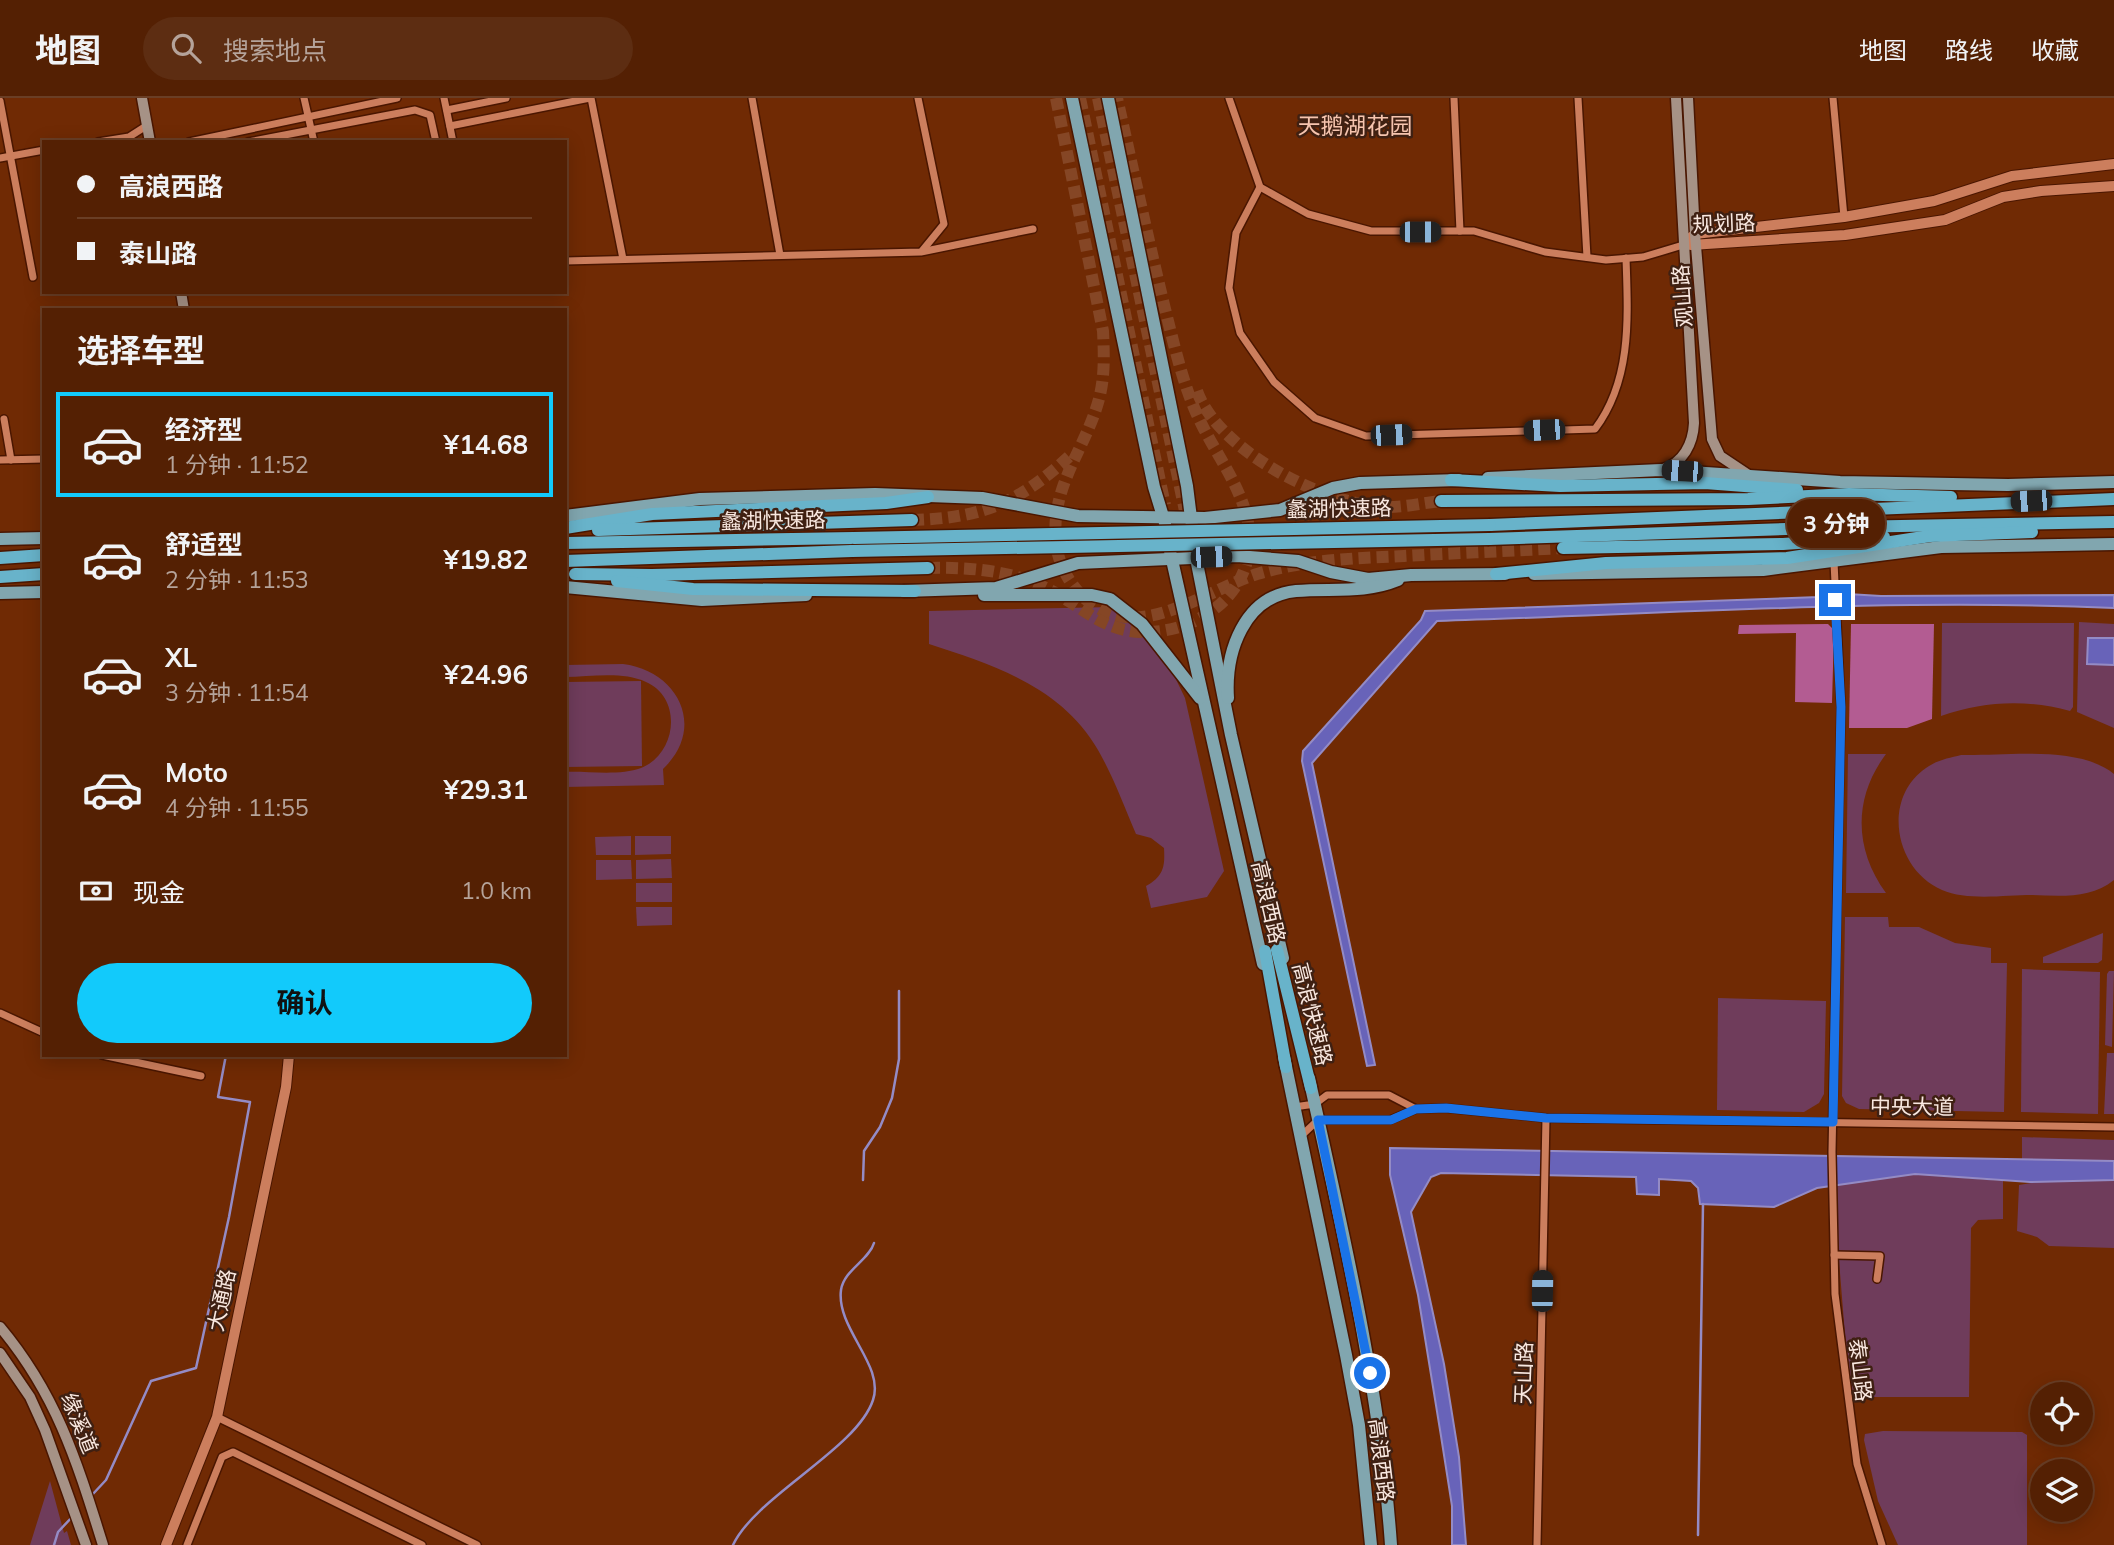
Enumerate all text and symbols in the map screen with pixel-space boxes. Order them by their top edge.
search box [143,17,633,80]
text: 地图 [35,29,101,70]
icon: search [167,29,205,67]
text: 搜索地点 [223,34,327,67]
text: 地图 [1859,35,1907,65]
text: 路线 [1945,35,1993,65]
text: 收藏 [2031,35,2079,65]
district label: 天鹅湖花园 [1298,111,1413,140]
text: 高浪西路 [119,170,223,203]
street label: 规划路 [1692,209,1756,237]
car [1400,222,1442,243]
text: 泰山路 [119,237,197,270]
street label: 观山路 [1667,264,1697,328]
text: 选择车型 [77,330,205,370]
icon: car [81,413,144,476]
text: 经济型 [165,413,243,446]
car [1523,419,1566,441]
car [1370,424,1413,446]
text: ¥14.68 [444,428,528,461]
text: 1 分钟 · 11:52 [165,450,309,479]
car [1661,459,1704,483]
car [2010,489,2053,513]
street label: 蠡湖快速路 [1286,494,1392,522]
callout: 3 分钟 [1786,498,1884,547]
street label: 蠡湖快速路 [720,506,826,534]
text: 3 分钟 [1803,509,1869,538]
icon: car [81,528,144,591]
text: 舒适型 [165,528,243,561]
text: ¥19.82 [444,543,528,576]
car [1190,546,1233,568]
text: 2 分钟 · 11:53 [165,565,309,594]
route end [1819,584,1851,616]
text: XL [165,641,197,674]
icon: car [81,643,144,706]
text: ¥24.96 [444,658,528,691]
text: 3 分钟 · 11:54 [165,678,309,707]
text: Moto [165,756,228,789]
icon: car [81,758,144,821]
text: ¥29.31 [444,773,528,806]
text: 4 分钟 · 11:55 [165,793,309,822]
street label: 高浪西路 [1247,858,1291,946]
icon: cash [77,872,115,910]
text: 现金 [133,876,185,909]
text: 1.0 km [461,876,532,905]
street label: 高浪快速路 [1288,960,1338,1068]
button: 确认 [77,963,532,1043]
street label: 中央大道 [1870,1092,1954,1120]
street label: 大通路 [202,1266,240,1334]
car [1532,1270,1553,1312]
street label: 泰山路 [1844,1337,1878,1403]
street label: 天山路 [1509,1341,1537,1405]
route start [1354,1357,1386,1389]
map controls [2030,1382,2093,1522]
button: locate [2030,1382,2093,1445]
street label: 缘溪道 [56,1389,104,1457]
street label: 高浪西路 [1364,1417,1400,1503]
button: layers [2030,1459,2093,1522]

